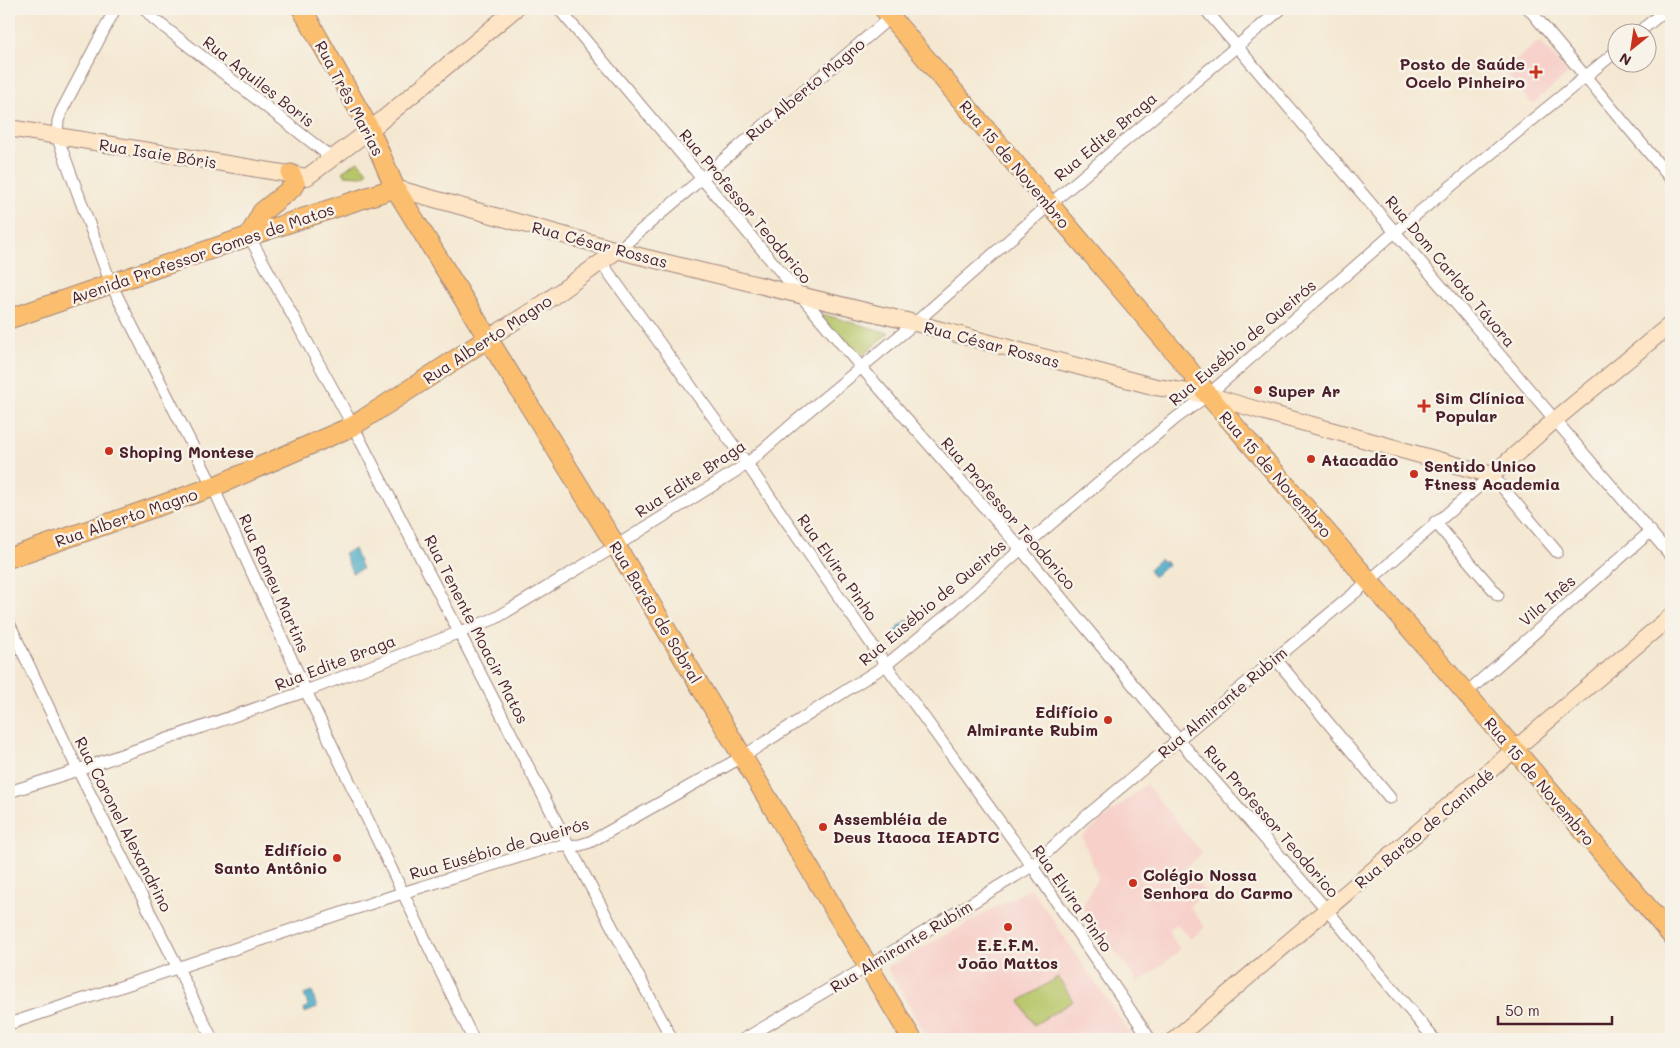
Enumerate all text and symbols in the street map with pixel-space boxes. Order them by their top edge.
north arrow [1608,22,1658,72]
street label: Rua Aquiles Boris [199,31,319,131]
street label: Rua Alberto Magno [741,33,869,145]
street label: Rua Três Marias [311,37,389,159]
text: N [1616,49,1635,71]
place label: Posto de Saúde Ocelo Pinheiro [1400,53,1525,92]
marker: Posto de Saúde Ocelo Pinheiro [1529,65,1543,79]
street label: Rua Edite Braga [1049,87,1161,185]
street label: Rua 15 de Novembro [955,96,1075,232]
street label: Rua Professor Teodorico [675,124,817,288]
street label: Rua Isaie Bóris [98,133,218,173]
street label: Rua Dom Carloto Távora [1381,191,1521,351]
street label: Avenida Professor Gomes de Matos [67,198,337,308]
street label: Rua César Rossas [530,216,670,272]
street label: Rua Eusébio de Queirós [1164,274,1320,410]
street label: Rua Alberto Magno [419,290,555,388]
street label: Rua César Rossas [922,316,1062,372]
place label: Super Ar [1268,380,1340,401]
marker: Super Ar [1252,384,1264,396]
place label: Sim Clínica Popular [1435,387,1525,426]
marker: Sim Clínica Popular [1417,399,1431,413]
street label: Rua 15 de Novembro [1215,406,1337,542]
street label: Rua Professor Teodorico [937,432,1081,594]
street label: Rua Edite Braga [631,434,749,522]
place label: Shoping Montese [119,441,254,462]
marker: Shoping Montese [103,445,115,457]
place label: Atacadão [1321,449,1398,470]
marker: Atacadão [1305,453,1317,465]
place label: Sentido Unico Ftness Academia [1424,455,1560,494]
marker: Sentido Unico Ftness Academia [1408,468,1420,480]
street label: Rua Alberto Magno [52,483,200,551]
street label: Rua Elvira Pinho [793,509,883,625]
street label: Rua Romeu Martins [235,510,315,656]
street label: Rua Tenente Moacir Matos [420,531,534,727]
street label: Rua Eusébio de Queirós [854,534,1010,670]
street label: Rua Barão de Sobral [605,537,707,687]
street label: Vila Inês [1514,570,1580,630]
street label: Rua Edite Braga [272,629,398,695]
street label: Rua Almirante Rubim [1153,642,1291,762]
place label: Edifício Almirante Rubim [966,701,1098,740]
street label: Rua 15 de Novembro [1480,713,1600,849]
marker: Edifício Almirante Rubim [1102,714,1114,726]
street label: Rua Coronel Alexandrino [71,733,177,915]
street label: Rua Professor Teodorico [1200,740,1344,902]
street label: Rua Barão de Canindé [1350,763,1498,893]
place label: Assembléia de Deus Itaoca IEADTC [833,808,999,847]
street label: Rua Eusébio de Queirós [407,812,591,884]
marker: Assembléia de Deus Itaoca IEADTC [817,821,829,833]
place label: Edifício Santo Antônio [214,839,327,878]
street label: Rua Elvira Pinho [1028,840,1118,956]
marker: Edifício Santo Antônio [331,852,343,864]
place label: Colégio Nossa Senhora do Carmo [1143,864,1293,903]
marker: Colégio Nossa Senhora do Carmo [1127,877,1139,889]
street label: Rua Almirante Rubim [826,895,976,997]
marker: E.E.F.M. João Mattos [1002,921,1014,933]
place label: E.E.F.M. João Mattos [958,934,1058,973]
scale bar [1498,993,1611,1025]
text: 50 m [1505,1000,1540,1020]

